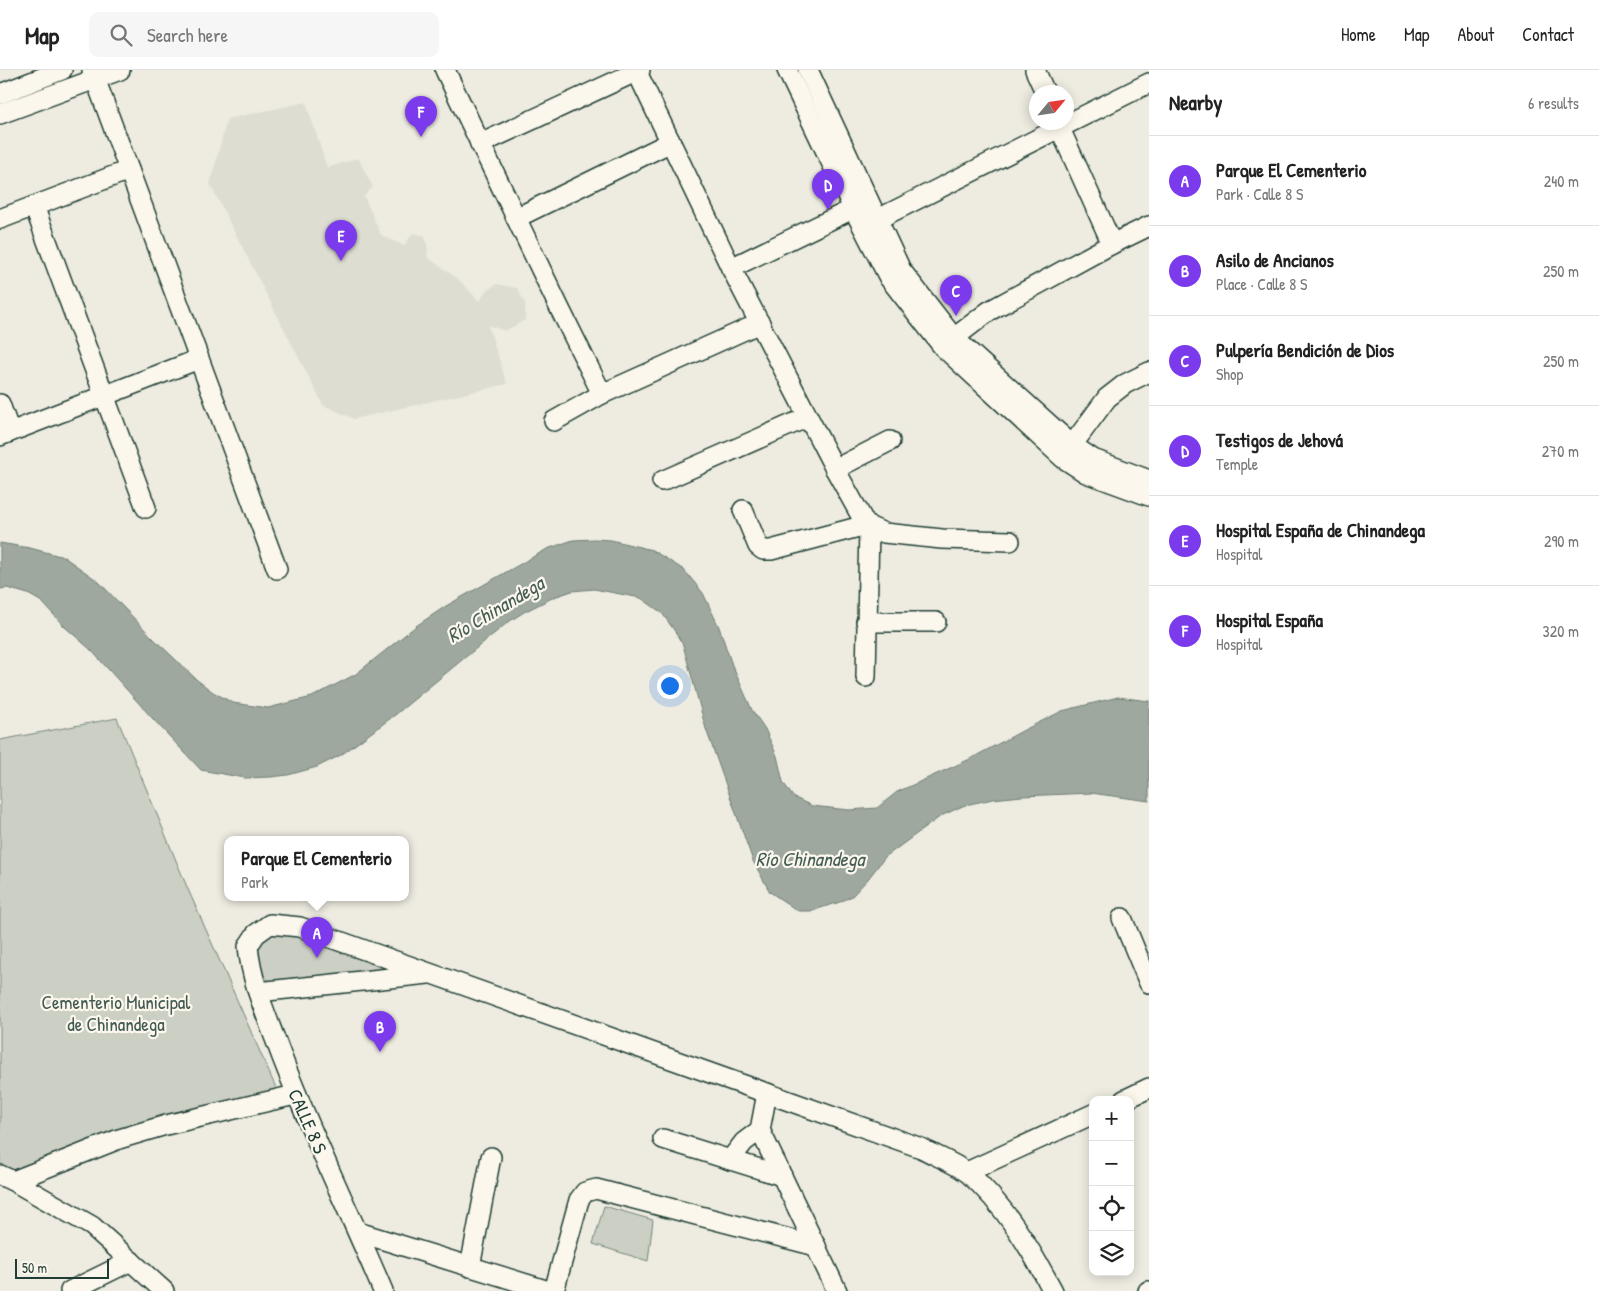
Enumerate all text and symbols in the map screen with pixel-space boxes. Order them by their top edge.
search box [89,12,439,57]
text: Map [25,19,59,51]
icon: search [107,21,135,49]
text: Search here [147,22,228,48]
text: Home [1341,22,1376,47]
text: Map [1404,22,1429,47]
text: About [1457,22,1494,47]
text: Contact [1522,22,1574,47]
north arrow [1029,85,1074,130]
text: Nearby [1169,88,1222,117]
text: 6 results [1528,92,1579,114]
pin: F [405,96,437,137]
text: Parque El Cementerio [1216,157,1366,183]
pin: D [812,169,844,210]
text: A [1181,170,1189,192]
text: 240 m [1544,170,1579,192]
text: Park · Calle 8 S [1216,183,1303,205]
pin: E [325,220,357,261]
text: Asilo de Ancianos [1216,247,1334,273]
text: B [1181,260,1189,282]
text: 250 m [1543,260,1579,282]
text: Place · Calle 8 S [1216,273,1307,295]
pin: C [940,275,972,316]
text: Pulpería Bendición de Dios [1216,337,1394,363]
text: C [1181,350,1189,372]
text: 250 m [1543,350,1579,372]
text: Shop [1216,363,1243,385]
text: Testigos de Jehová [1216,427,1343,453]
text: D [1181,440,1189,462]
text: 270 m [1542,440,1579,462]
text: Temple [1216,453,1258,475]
text: Hospital España de Chinandega [1216,517,1425,543]
text: E [1181,530,1189,552]
text: 290 m [1544,530,1579,552]
text: Hospital [1216,543,1263,565]
water label: Río Chinandega [442,568,551,649]
text: Hospital España [1216,607,1323,633]
text: F [1182,620,1188,642]
text: 320 m [1543,620,1579,642]
text: Hospital [1216,633,1263,655]
your location [657,673,683,699]
popup [224,836,409,901]
text: Parque El Cementerio [241,845,392,871]
water label: Río Chinandega [756,845,866,873]
text: Park [241,871,268,893]
pin: A [301,917,333,958]
park label: Cementerio Municipal de Chinandega [42,989,191,1037]
pin: B [364,1011,396,1052]
street label: CALLE 8 S [282,1085,334,1158]
map controls [1089,1096,1134,1276]
button: + [1089,1096,1134,1141]
button: − [1089,1141,1134,1186]
button: locate [1089,1186,1134,1231]
button: layers [1089,1231,1134,1276]
scale bar [15,1256,109,1279]
text: 50 m [22,1258,47,1277]

